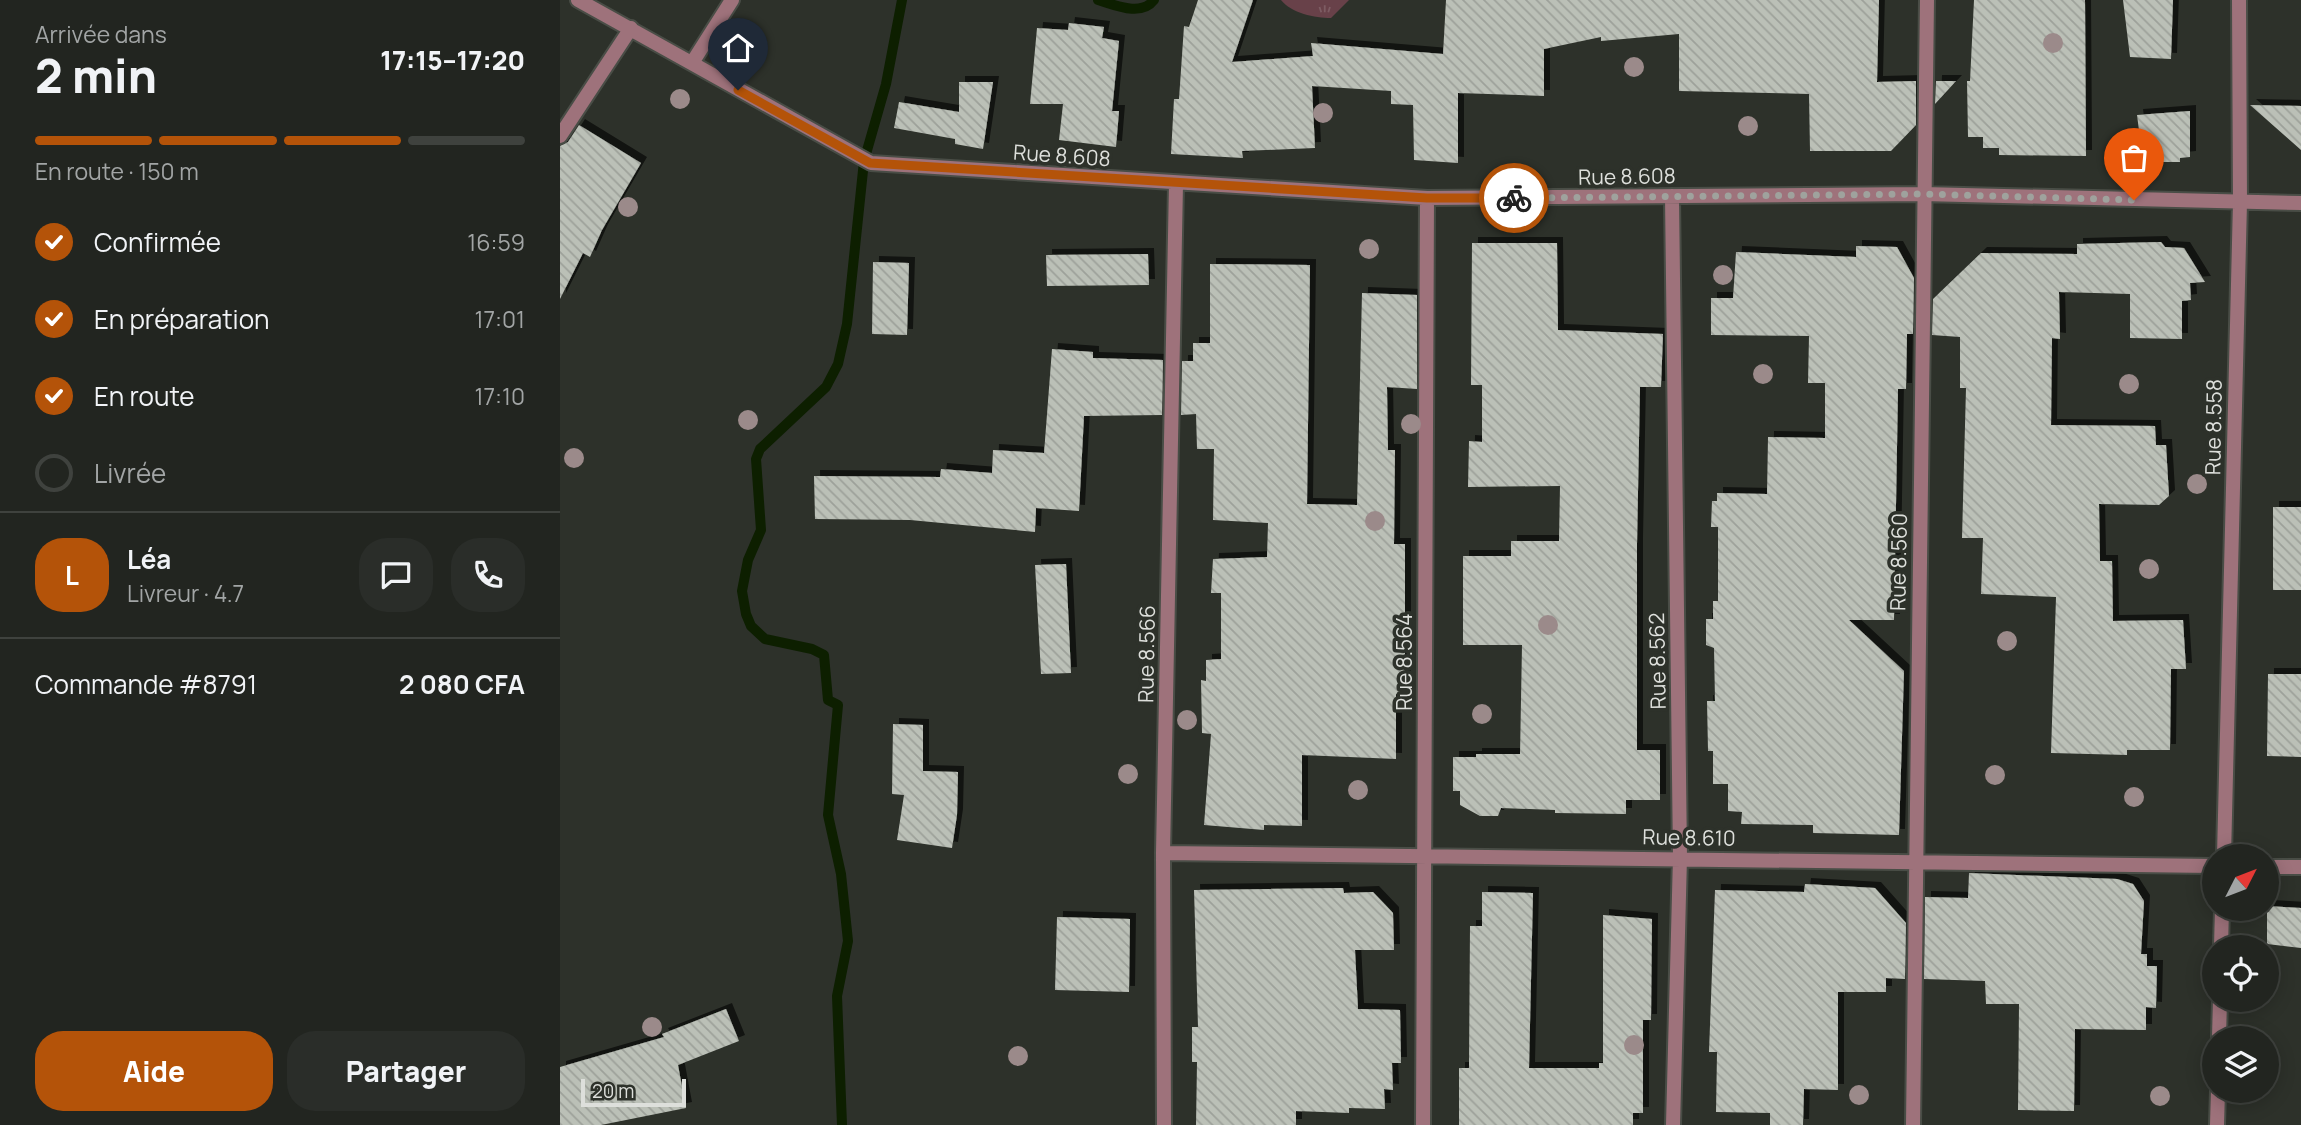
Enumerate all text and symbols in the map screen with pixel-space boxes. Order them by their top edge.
text: Arrivée dans [35,18,167,50]
pin [708,18,768,90]
icon: home [719,29,757,67]
text: 17:15–17:20 [380,42,525,78]
text: 2 min [35,44,157,107]
pin [2104,128,2164,200]
street label: Rue 8.608 [1012,138,1112,172]
icon: bag [2115,139,2153,177]
text: En route · 150 m [35,155,199,187]
street label: Rue 8.608 [1578,161,1676,191]
courier [1479,163,1549,233]
icon: bike [1495,179,1533,217]
icon: check [35,223,73,261]
text: Confirmée [94,224,221,260]
text: 16:59 [467,226,525,258]
icon: check [35,300,73,338]
text: En préparation [94,301,269,337]
text: 17:01 [475,303,525,335]
icon: check [35,377,73,415]
text: En route [94,378,195,414]
street label: Rue 8.558 [2198,379,2228,475]
text: 17:10 [475,380,525,412]
text: Livrée [94,455,166,491]
street label: Rue 8.560 [1883,513,1913,611]
button: chat [359,538,433,612]
button: phone [451,538,525,612]
text: Léa [127,541,171,577]
text: L [65,557,79,593]
text: Livreur · 4.7 [127,577,244,609]
street label: Rue 8.566 [1131,605,1161,703]
street label: Rue 8.562 [1642,612,1672,710]
street label: Rue 8.564 [1390,613,1418,711]
text: Commande #8791 [35,666,257,702]
text: 2 080 CFA [399,666,525,702]
street label: Rue 8.610 [1642,822,1736,852]
north arrow [2202,844,2278,920]
map controls [2202,844,2279,1103]
button: locate [2202,935,2279,1012]
button: layers [2202,1026,2279,1103]
button: Aide [35,1031,273,1111]
button: Partager [287,1031,525,1111]
scale bar [581,1076,686,1108]
text: 20 m [592,1078,634,1104]

